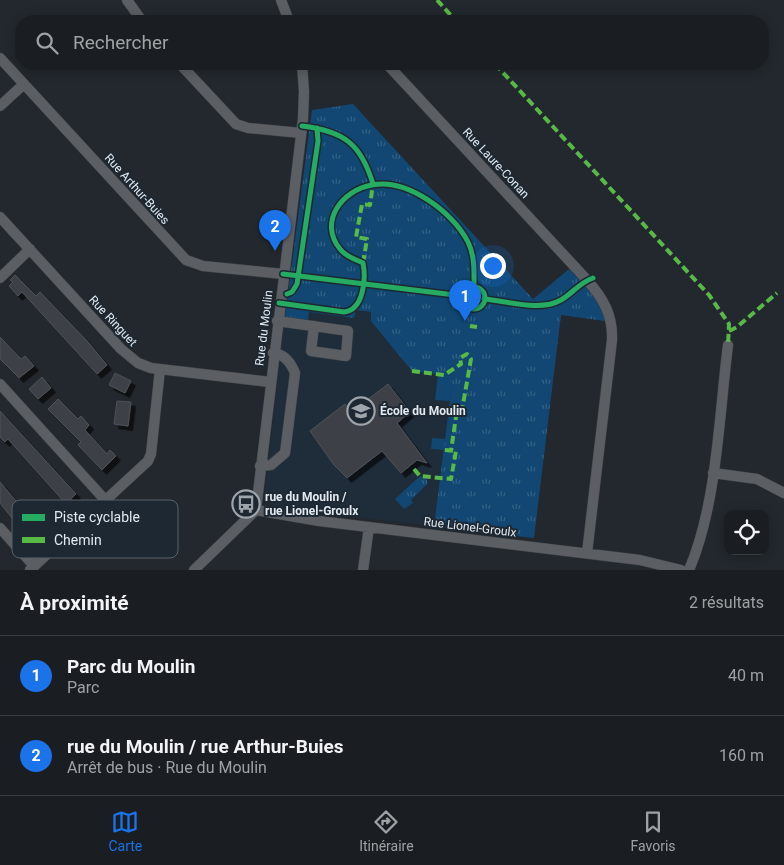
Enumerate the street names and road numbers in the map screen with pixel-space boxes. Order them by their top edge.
street label: Rue Laure-Conan [460,125,532,201]
street label: Rue Arthur-Buies [102,151,172,227]
street label: Rue du Moulin [252,289,276,367]
street label: Rue Ringuet [86,293,140,349]
street label: Rue Lionel-Groulx [423,514,517,540]

